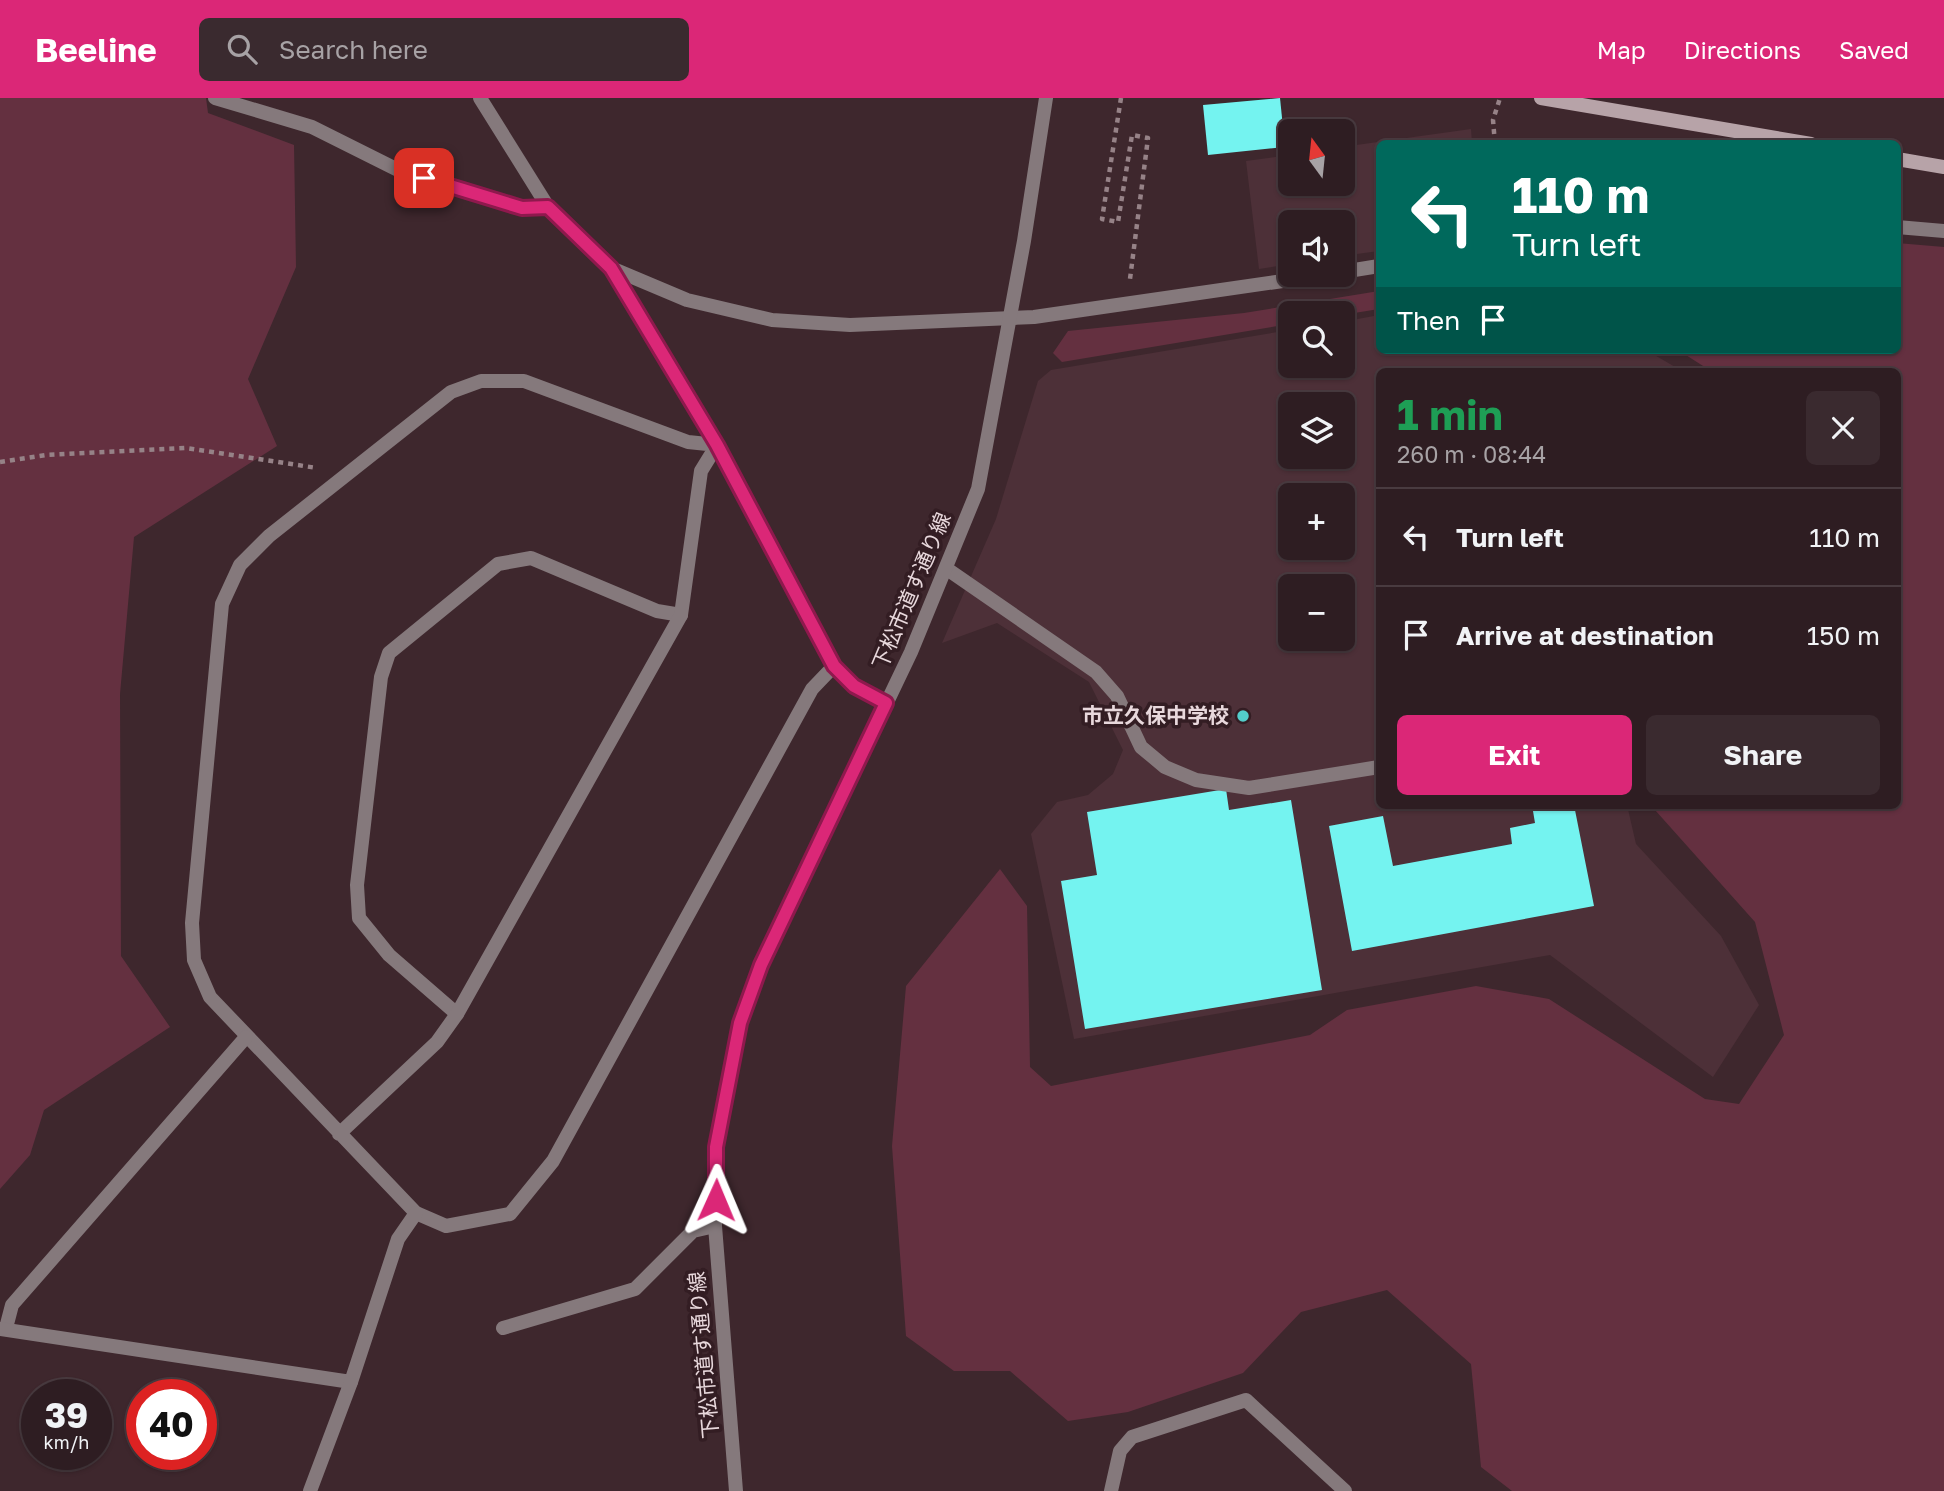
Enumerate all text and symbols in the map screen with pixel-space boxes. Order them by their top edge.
search box [199,18,689,81]
text: Beeline [35,30,157,69]
icon: search [223,30,261,68]
text: Search here [279,34,428,65]
text: Map [1597,35,1646,64]
text: Directions [1684,35,1801,64]
text: Saved [1839,35,1909,64]
north arrow [1278,119,1354,196]
map controls [1278,119,1355,651]
pin [394,148,454,208]
icon: arrive [405,159,443,197]
text: 110 m [1512,165,1649,224]
icon: left [1397,168,1488,259]
button: sound [1278,210,1355,287]
text: Turn left [1512,225,1641,263]
button: search [1278,301,1355,378]
icon: arrive [1474,301,1512,339]
text: Then [1397,305,1460,336]
text: 1 min [1397,389,1503,439]
button: close [1806,391,1880,465]
button: layers [1278,392,1355,469]
text: 260 m · 08:44 [1397,440,1546,468]
button: + [1278,483,1355,560]
street label: 下松市道す通り線 [866,508,956,673]
icon: left [1397,518,1435,556]
text: Turn left [1456,522,1564,553]
text: 110 m [1809,522,1880,553]
button: − [1278,574,1355,651]
icon: arrive [1397,616,1435,654]
text: Arrive at destination [1456,620,1714,651]
text: 150 m [1807,620,1880,651]
place label: 市立久保中学校 [1082,702,1229,728]
marker: 市立久保中学校 [1235,708,1251,724]
button: Exit [1397,715,1632,795]
button: Share [1646,715,1880,795]
position arrow [679,1163,753,1237]
street label: 下松市道す通り線 [683,1270,723,1440]
speed limit sign: 40 [126,1379,217,1470]
text: 39 [45,1394,88,1436]
text: km/h [44,1431,89,1453]

